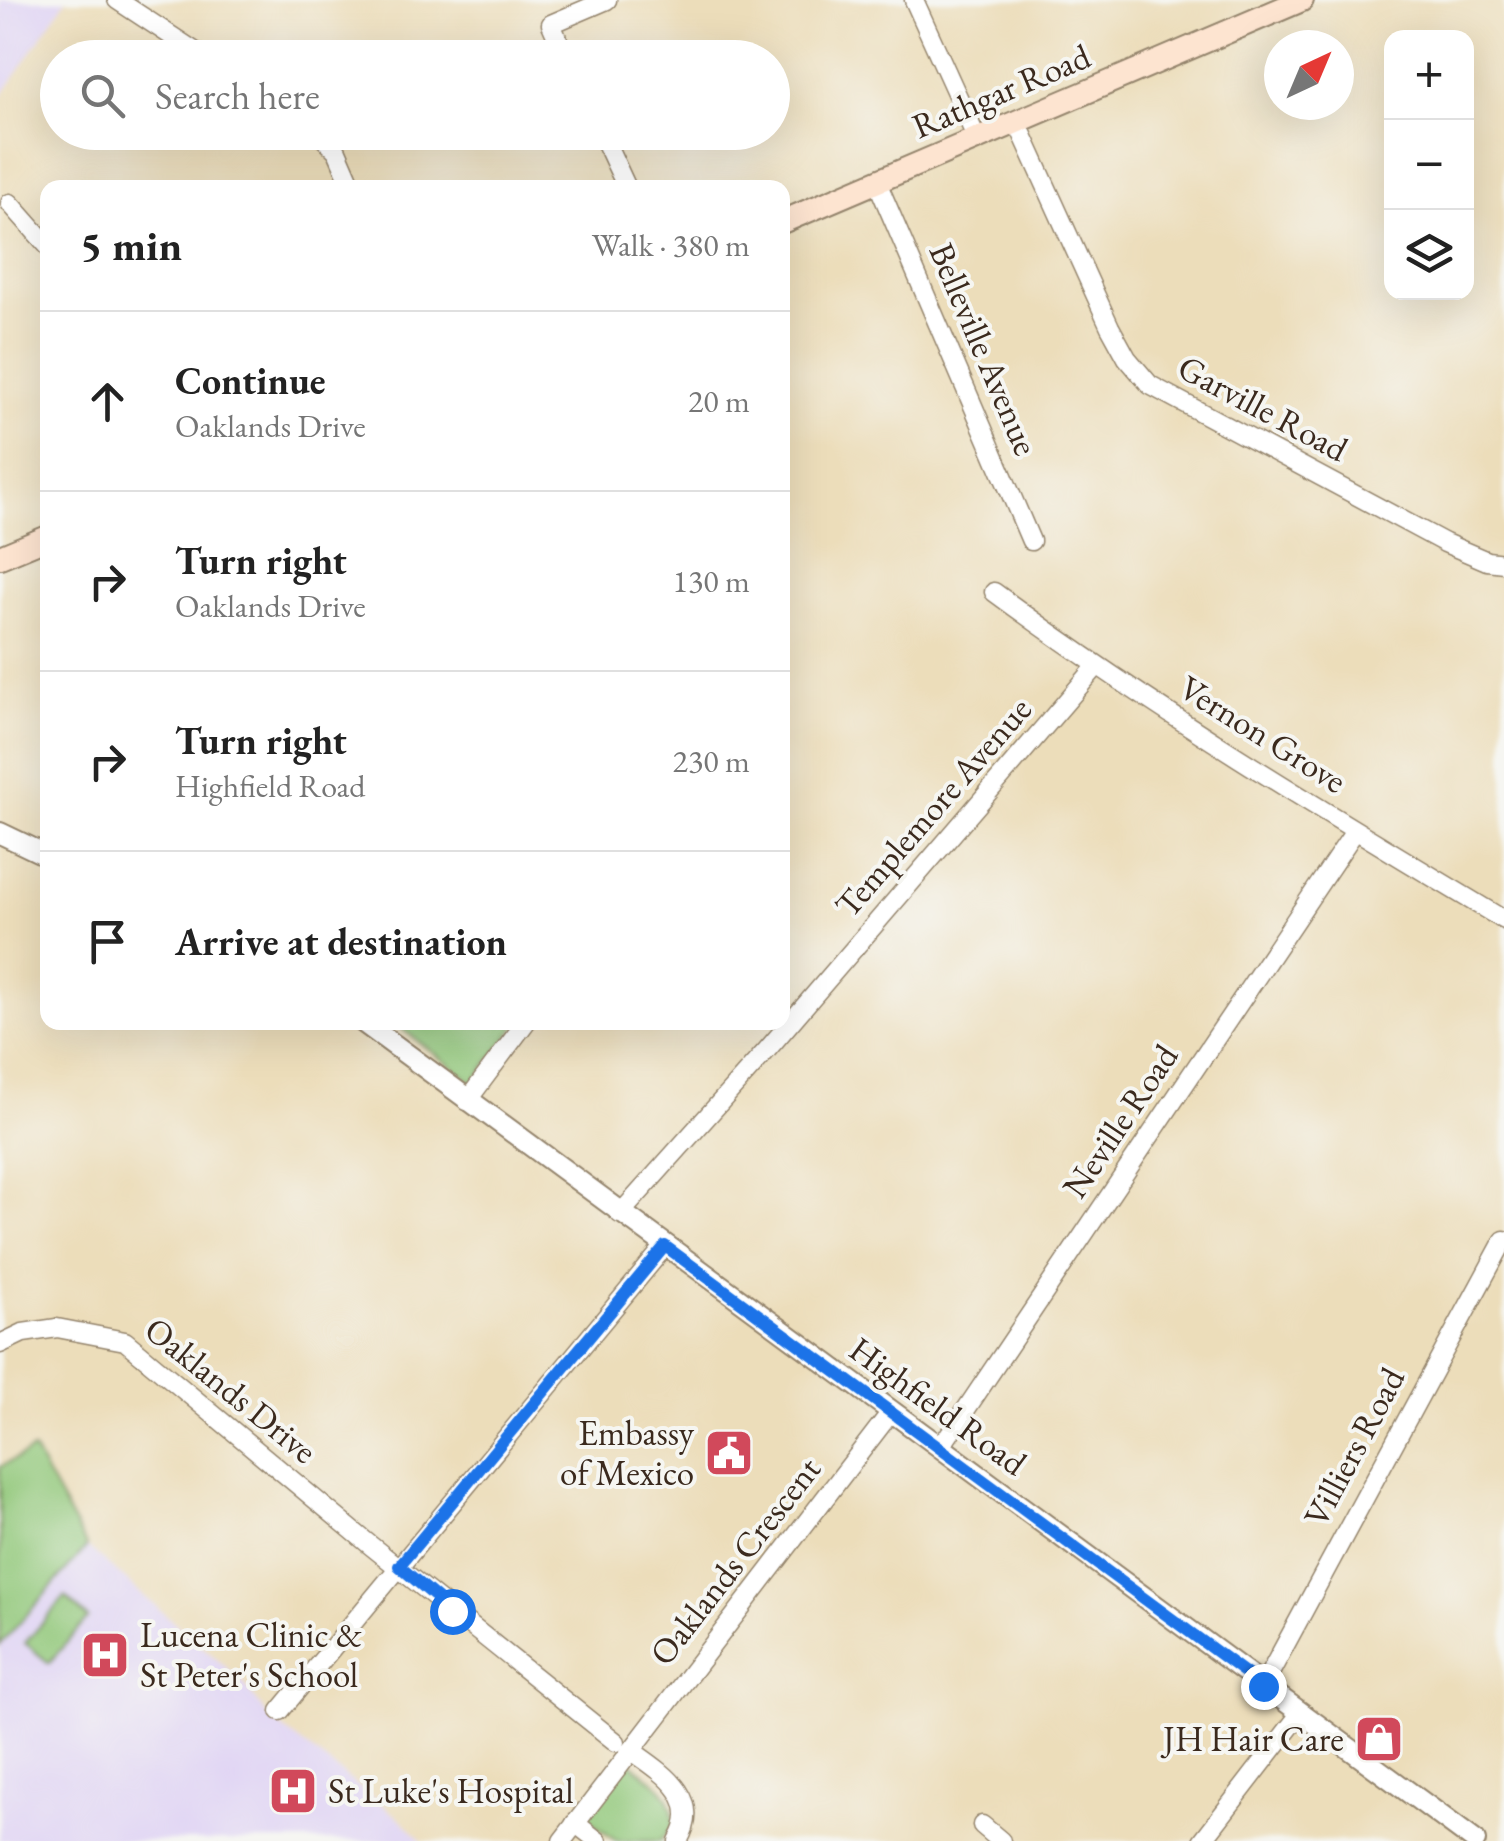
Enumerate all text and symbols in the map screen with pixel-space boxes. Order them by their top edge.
north arrow [1264,30,1354,120]
map controls [1384,30,1474,300]
button: + [1384,30,1474,120]
street label: Rathgar Road [905,33,1097,148]
search box [40,40,790,150]
icon: search [75,68,130,123]
text: Search here [155,71,320,120]
button: − [1384,120,1474,210]
button: layers [1384,210,1474,300]
text: 5 min [80,218,182,273]
text: Walk · 380 m [592,224,750,266]
street label: Belleville Avenue [920,236,1049,462]
street label: Garville Road [1171,344,1356,471]
text: Continue [175,356,326,405]
icon: ahead [80,374,135,429]
text: 20 m [688,380,750,422]
text: Oaklands Drive [175,405,366,447]
text: Turn right [175,536,347,585]
icon: right [80,554,135,609]
text: 130 m [673,560,750,602]
text: Oaklands Drive [175,585,366,627]
street label: Vernon Grove [1171,664,1355,803]
street label: Templemore Avenue [825,687,1041,926]
text: Turn right [175,716,347,765]
icon: right [80,734,135,789]
text: 230 m [673,740,750,782]
text: Highfield Road [175,765,365,807]
icon: arrive [80,914,135,969]
text: Arrive at destination [175,917,507,966]
street label: Neville Road [1052,1035,1188,1206]
street label: Oaklands Drive [136,1306,327,1473]
street label: Highfield Road [841,1326,1036,1485]
street label: Villiers Road [1293,1359,1414,1534]
place label: Embassy of Mexico [560,1410,695,1495]
public building icon: Embassy of Mexico [703,1427,755,1479]
street label: Oaklands Crescent [639,1448,830,1674]
route start [430,1589,476,1635]
place label: Lucena Clinic & St Peter's School [140,1612,362,1697]
hospital icon: Lucena Clinic & St Peter's School [79,1629,131,1681]
route end [1241,1664,1287,1710]
shop icon: JH Hair Care [1353,1713,1405,1765]
place label: JH Hair Care [1160,1716,1344,1761]
hospital icon: St Luke's Hospital [267,1765,319,1817]
place label: St Luke's Hospital [328,1768,574,1813]

